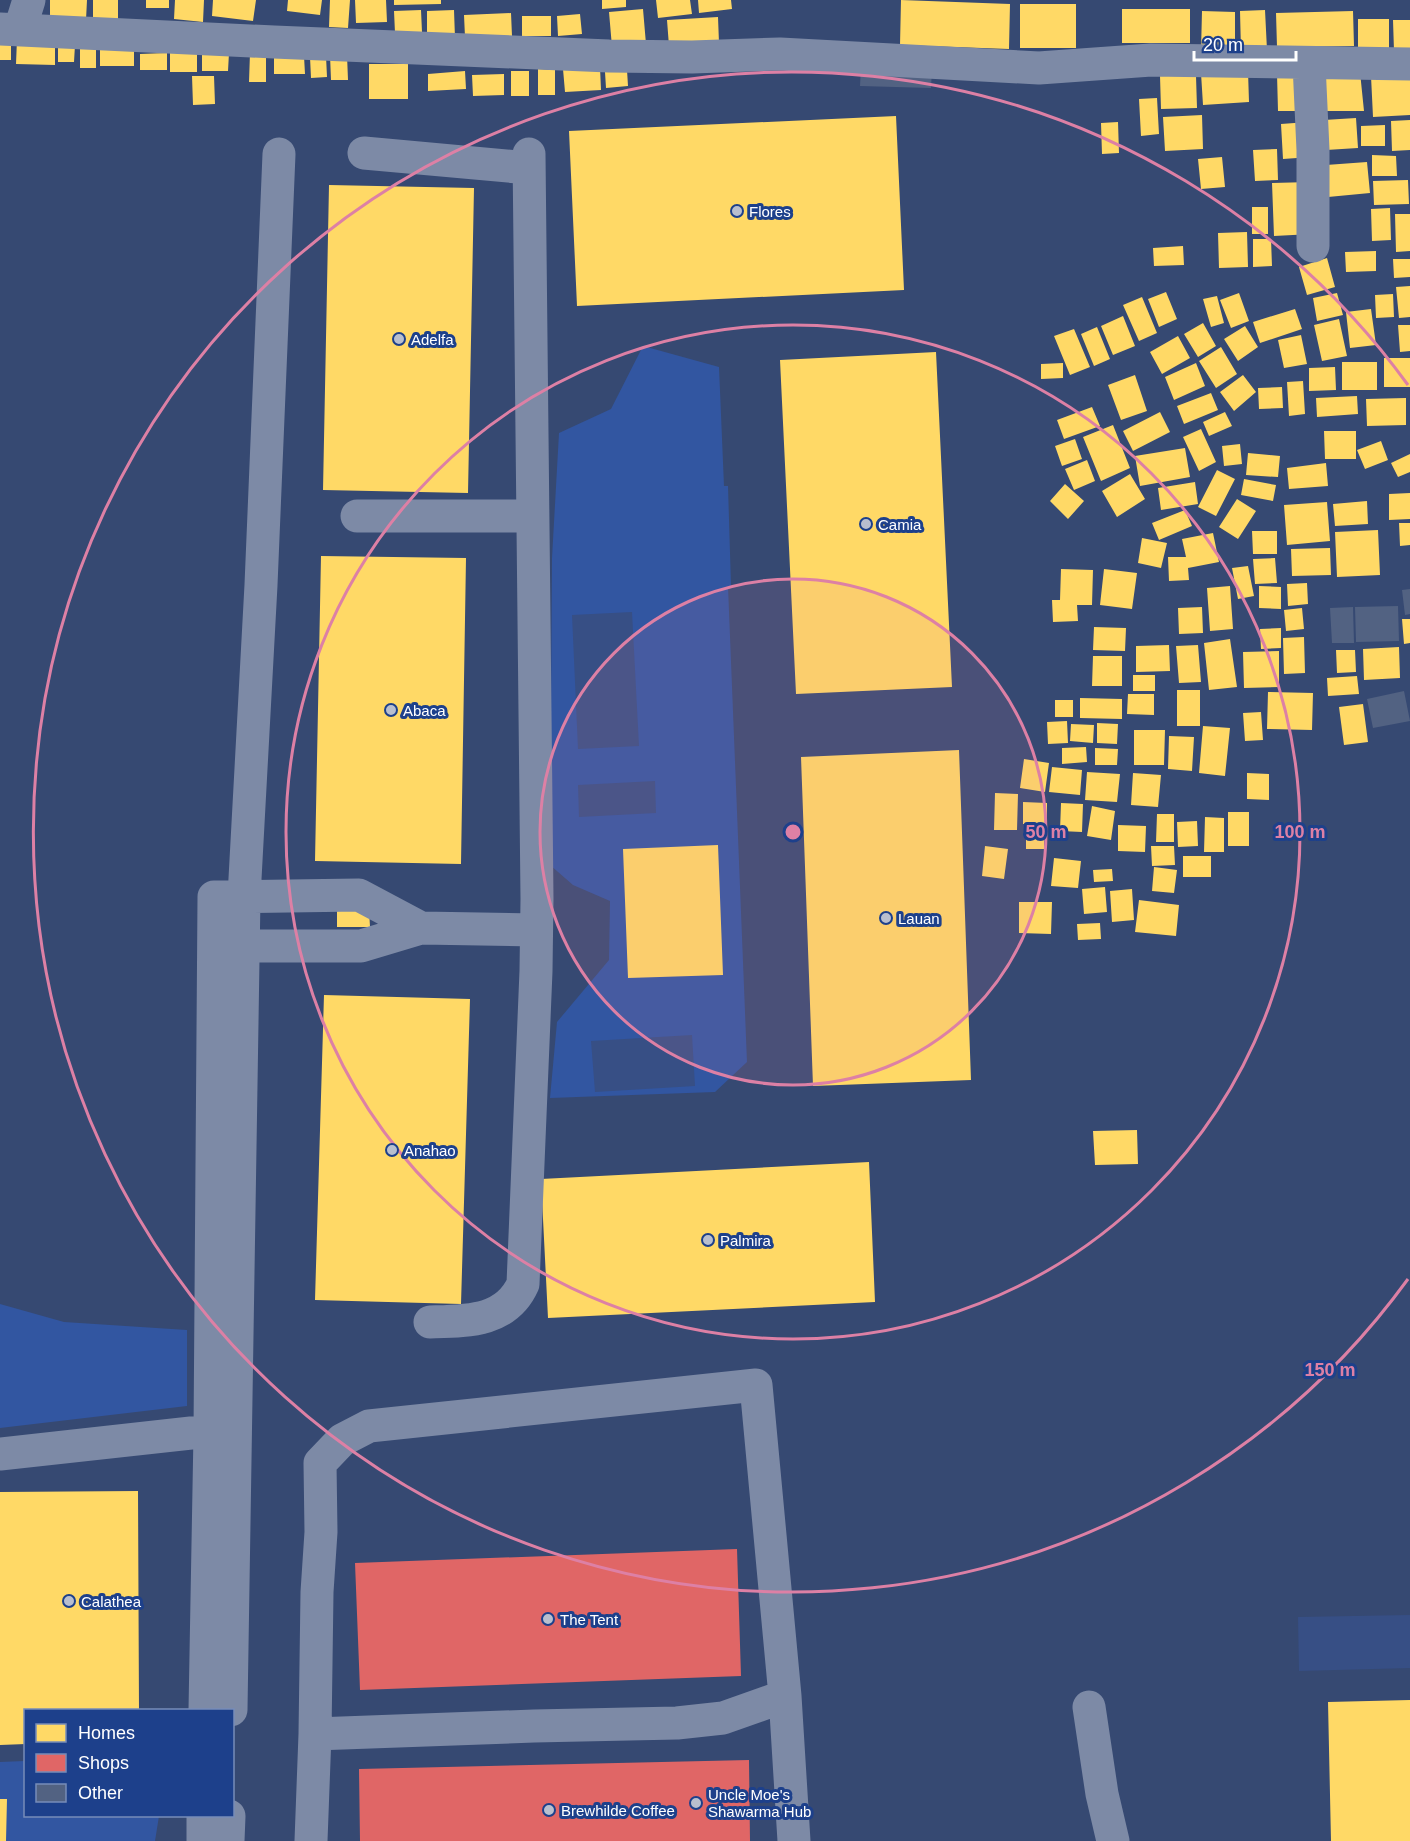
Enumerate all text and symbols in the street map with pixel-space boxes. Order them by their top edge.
scale bar [1194,24,1296,62]
text: 20 m [1203,35,1243,55]
place label: Flores [749,203,791,220]
marker: Flores [730,204,744,218]
place label: Adelfa [411,331,454,348]
marker: Adelfa [392,332,406,346]
place label: Camia [878,516,922,533]
marker: Camia [859,517,873,531]
place label: Abaca [403,702,446,719]
marker: Abaca [384,703,398,717]
centre of rings [783,822,803,842]
text: 50 m [1025,822,1067,842]
text: 100 m [1274,822,1326,842]
place label: Lauan [898,910,940,927]
marker: Lauan [879,911,893,925]
place label: Anahao [404,1142,456,1159]
marker: Anahao [385,1143,399,1157]
place label: Palmira [720,1232,772,1249]
marker: Palmira [701,1233,715,1247]
text: 150 m [1304,1360,1356,1380]
place label: Calathea [81,1593,142,1610]
marker: Calathea [62,1594,76,1608]
place label: The Tent [560,1611,619,1628]
marker: The Tent [541,1612,555,1626]
legend [24,1709,234,1817]
text: Homes [78,1723,135,1743]
text: Shops [78,1753,129,1773]
text: Other [78,1783,123,1803]
place label: Uncle Moe's Shawarma Hub [708,1786,811,1820]
marker: Uncle Moe's Shawarma Hub [689,1796,703,1810]
place label: Brewhilde Coffee [561,1802,675,1819]
marker: Brewhilde Coffee [542,1803,556,1817]

